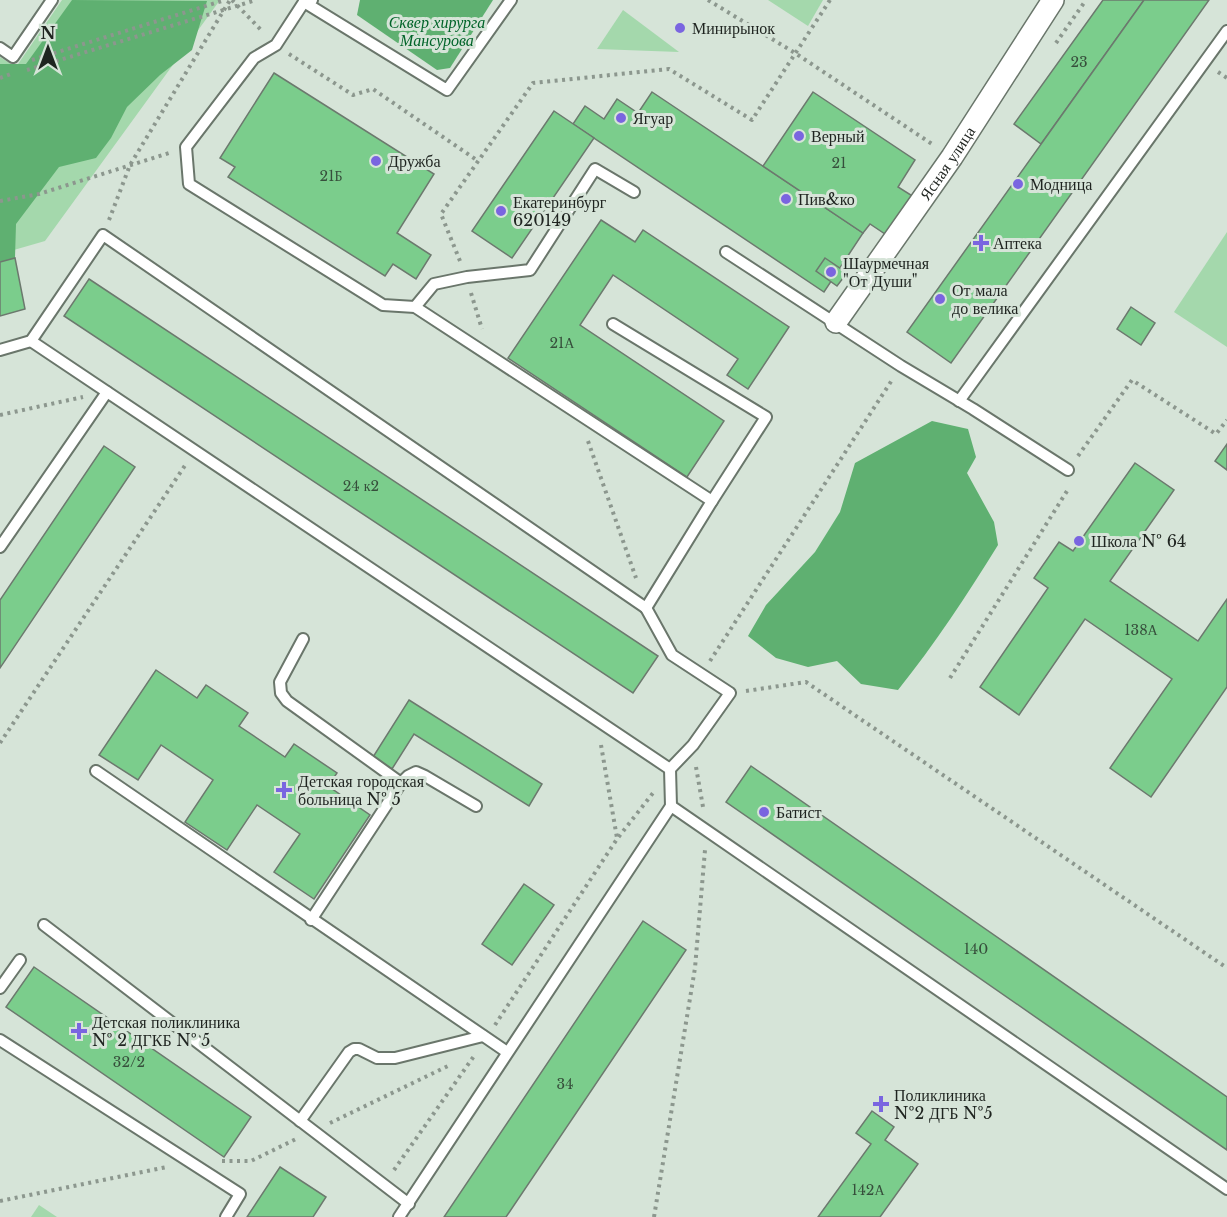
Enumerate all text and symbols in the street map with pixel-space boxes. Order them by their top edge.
park label: Сквер хирурга Мансурова [389,12,485,50]
north arrow [18,18,78,78]
place label: Минирынок [692,18,775,38]
marker: Минирынок [673,21,687,35]
text: N [40,23,56,43]
house number: 23 [1070,53,1088,71]
place label: Ягуар [633,108,673,128]
marker: Ягуар [614,111,628,125]
street label: Ясная улица [915,122,979,204]
place label: Верный [811,126,865,146]
marker: Верный [792,129,806,143]
place label: Дружба [388,151,441,171]
marker: Дружба [369,154,383,168]
house number: 21 [832,154,846,172]
house number: 21Б [320,167,342,185]
place label: Модница [1030,174,1092,194]
marker: Модница [1011,177,1025,191]
place label: Пив&ко [798,189,855,209]
place label: Екатеринбург 620149 [513,192,607,230]
marker: Пив&ко [779,192,793,206]
marker: Екатеринбург 620149 [494,204,508,218]
place label: Аптека [993,233,1042,253]
marker: Аптека [974,236,988,250]
place label: Шаурмечная "От Души" [843,253,930,291]
marker: Шаурмечная "От Души" [824,265,838,279]
place label: От мала до велика [952,280,1018,318]
marker: От мала до велика [933,292,947,306]
house number: 21А [550,334,575,352]
house number: 24 к2 [343,477,379,495]
place label: Школа № 64 [1091,531,1186,551]
marker: Школа № 64 [1072,534,1086,548]
house number: 138А [1124,621,1159,639]
place label: Детская городская больница № 5 [298,771,425,809]
marker: Детская городская больница № 5 [275,781,293,799]
place label: Батист [776,802,822,822]
marker: Батист [757,805,771,819]
house number: 140 [964,940,988,958]
place label: Детская поликлиника № 2 ДГКБ № 5 [92,1012,240,1050]
marker: Детская поликлиника № 2 ДГКБ № 5 [70,1022,88,1040]
house number: 32/2 [113,1053,145,1071]
house number: 34 [557,1075,573,1093]
place label: Поликлиника №2 ДГБ №5 [894,1085,993,1123]
marker: Поликлиника №2 ДГБ №5 [872,1095,890,1113]
house number: 142А [851,1181,885,1199]

